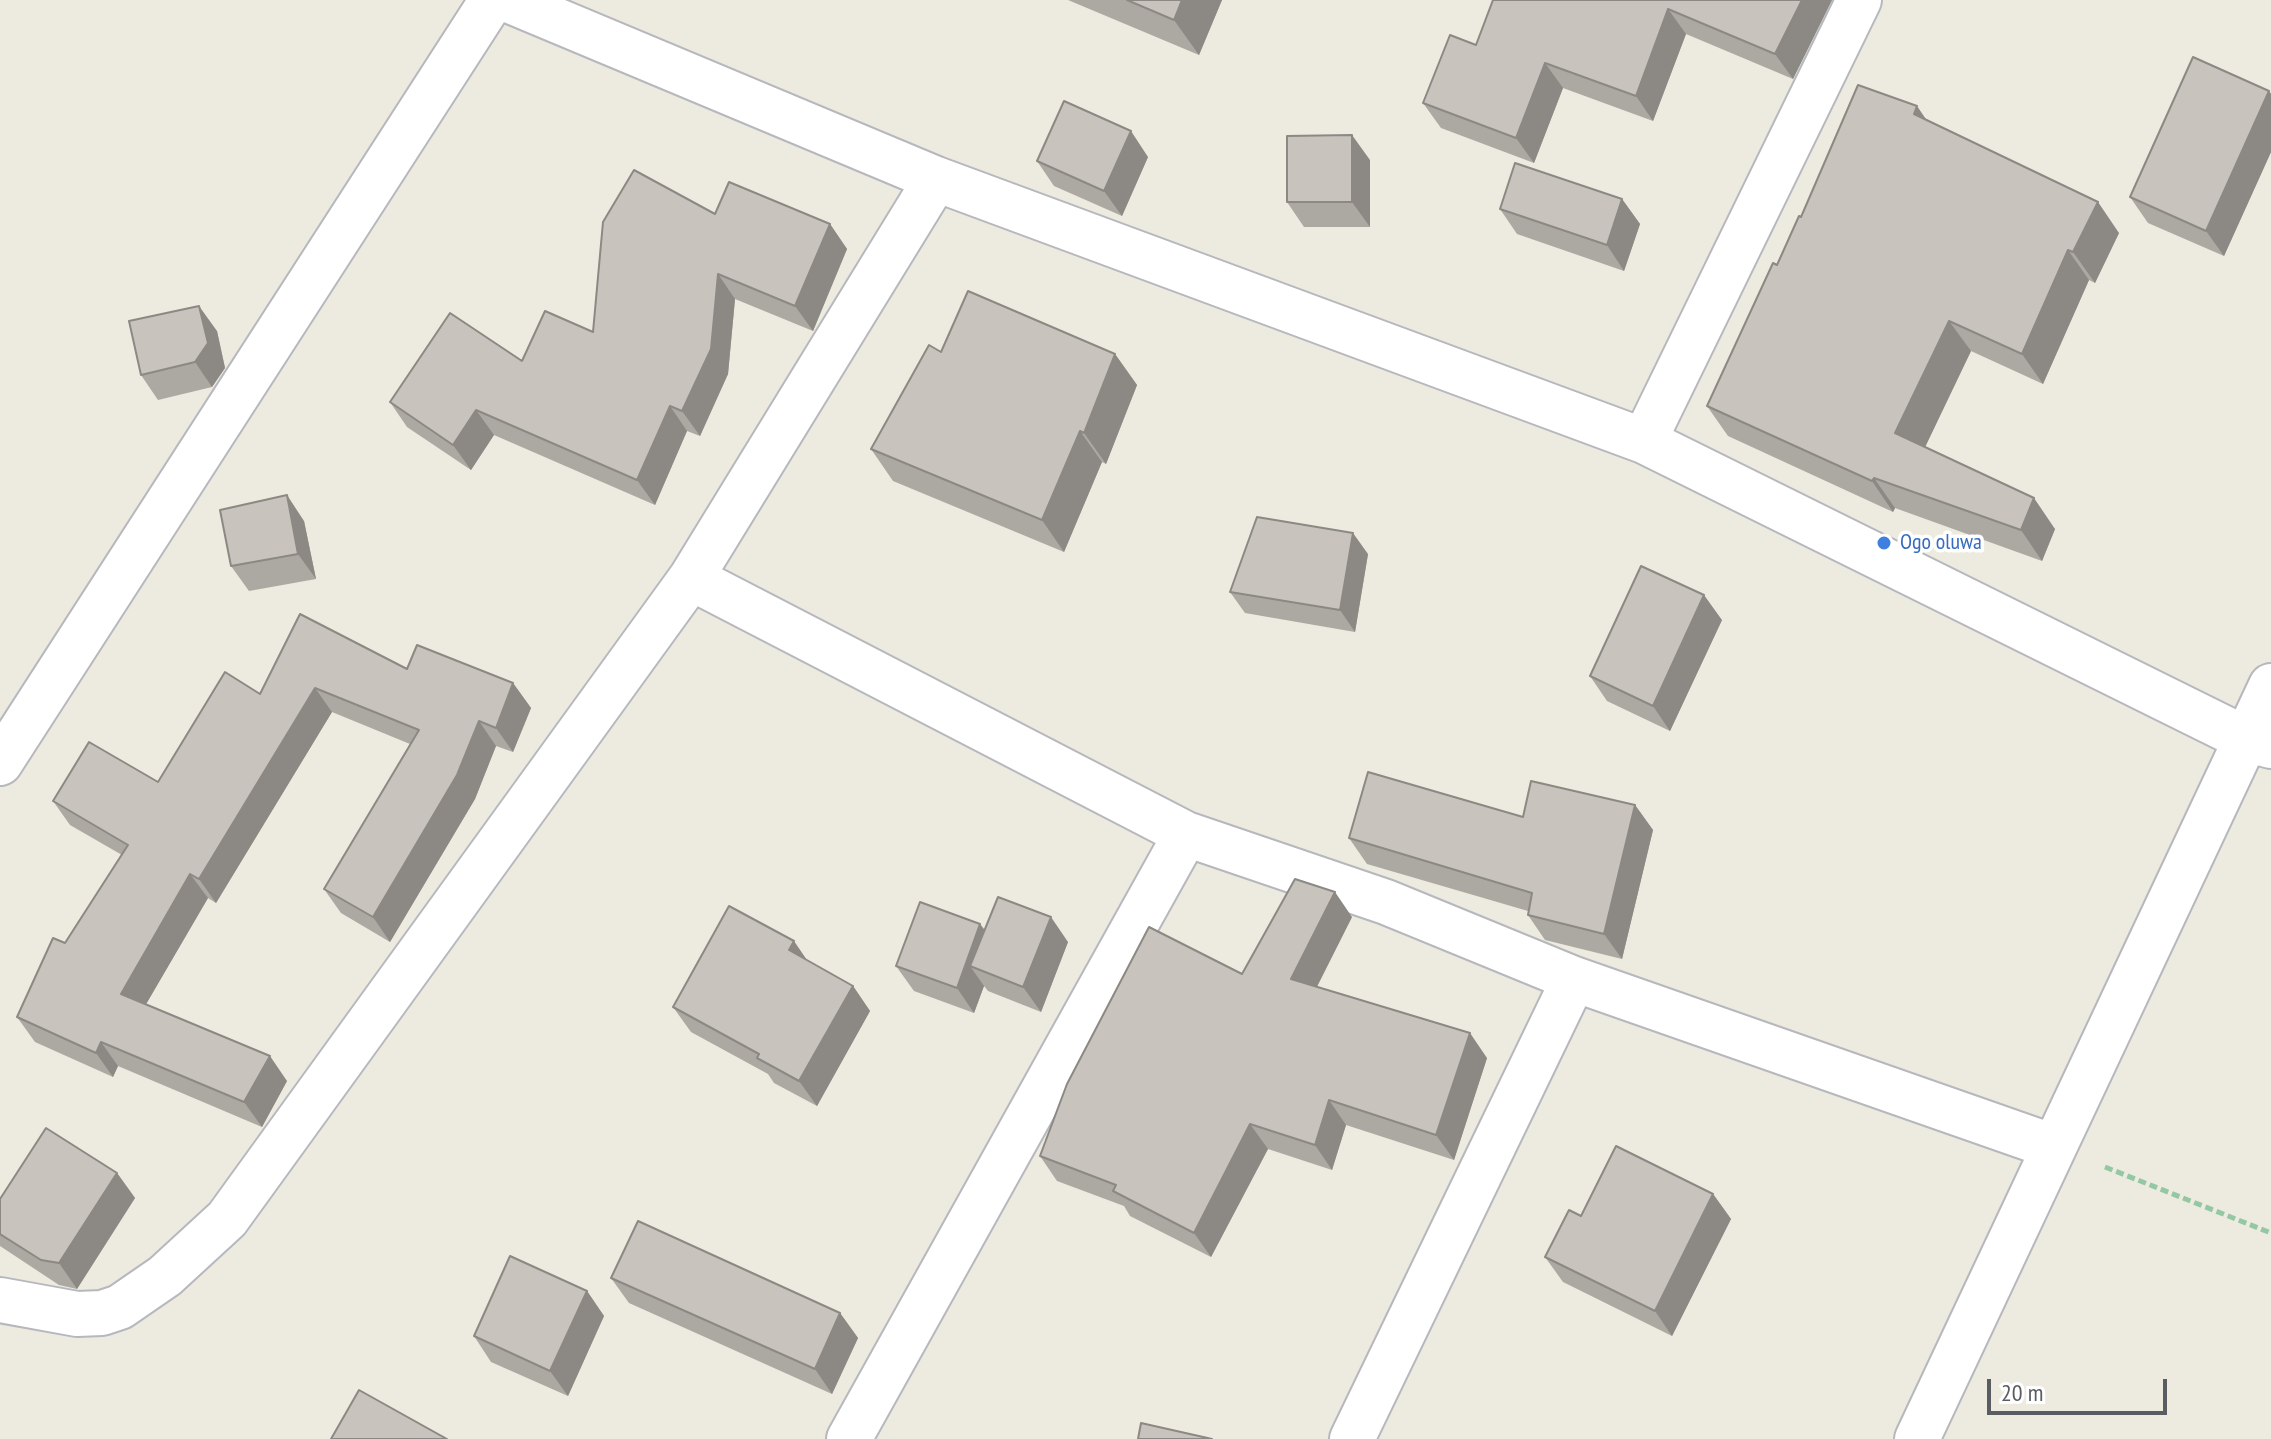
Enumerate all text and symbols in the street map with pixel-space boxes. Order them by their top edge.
place label: Ogo oluwa [1900,530,1982,556]
marker: Ogo oluwa [1875,534,1893,552]
scale bar [1991,1363,2171,1413]
text: 20 m [2001,1377,2043,1408]

